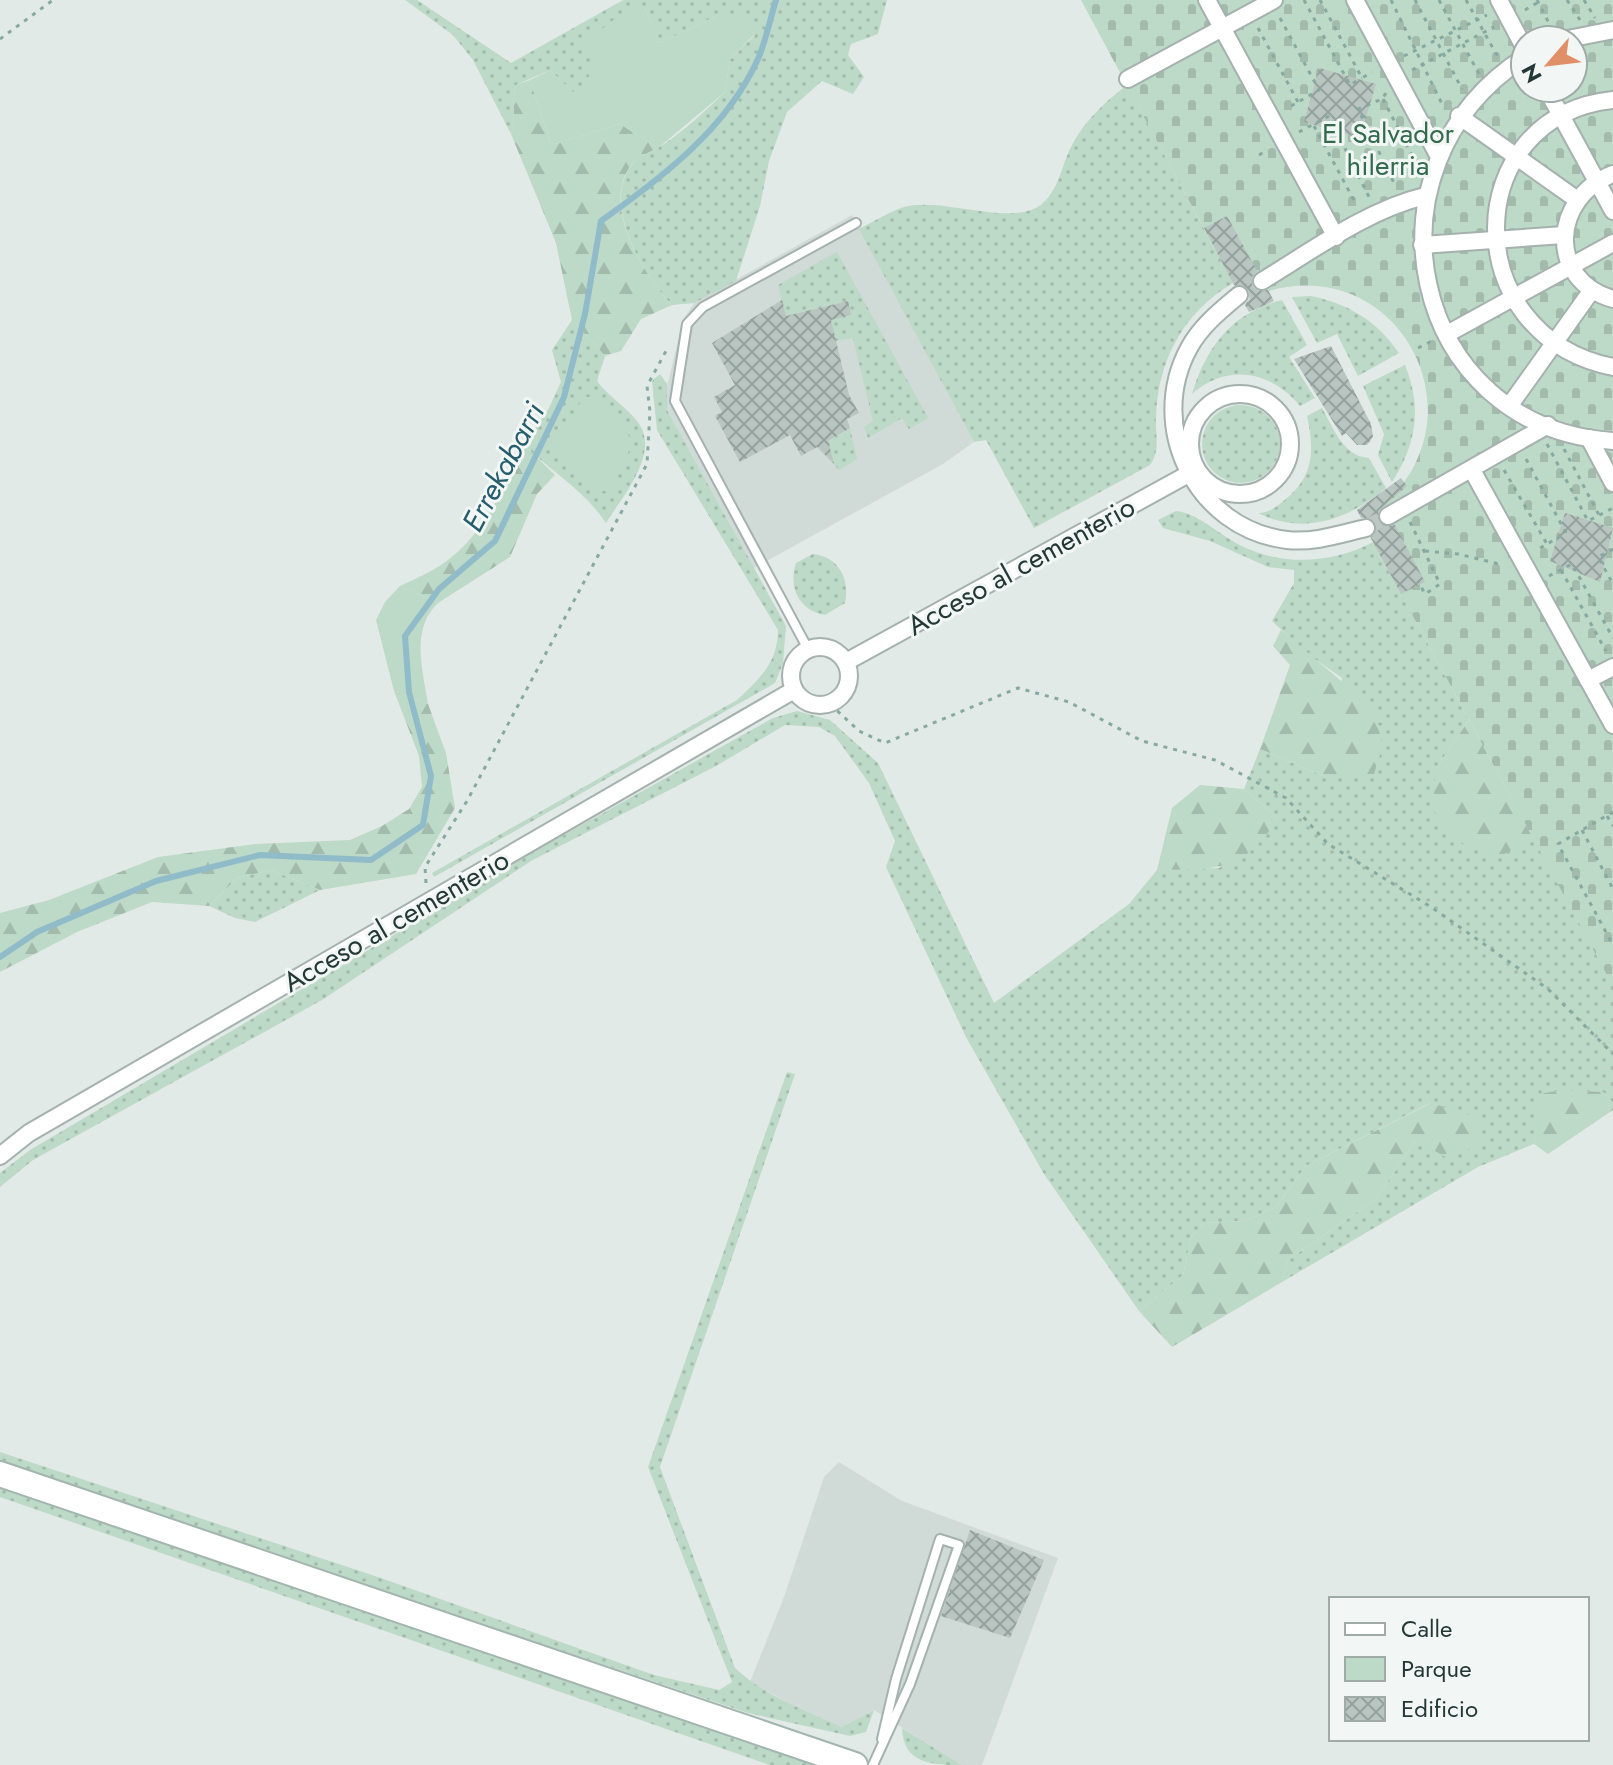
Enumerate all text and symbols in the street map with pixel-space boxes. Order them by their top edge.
north arrow [1509,24,1589,104]
text: N [1513,58,1550,89]
park label: El Salvador hilerria [1322,113,1454,186]
water label: Errekabarri [451,394,555,539]
street label: Acceso al cementerio [900,486,1142,646]
street label: Acceso al cementerio [275,839,517,1003]
legend [1329,1597,1589,1741]
text: Calle [1401,1611,1452,1646]
text: Parque [1401,1651,1472,1686]
text: Edificio [1401,1691,1478,1726]

